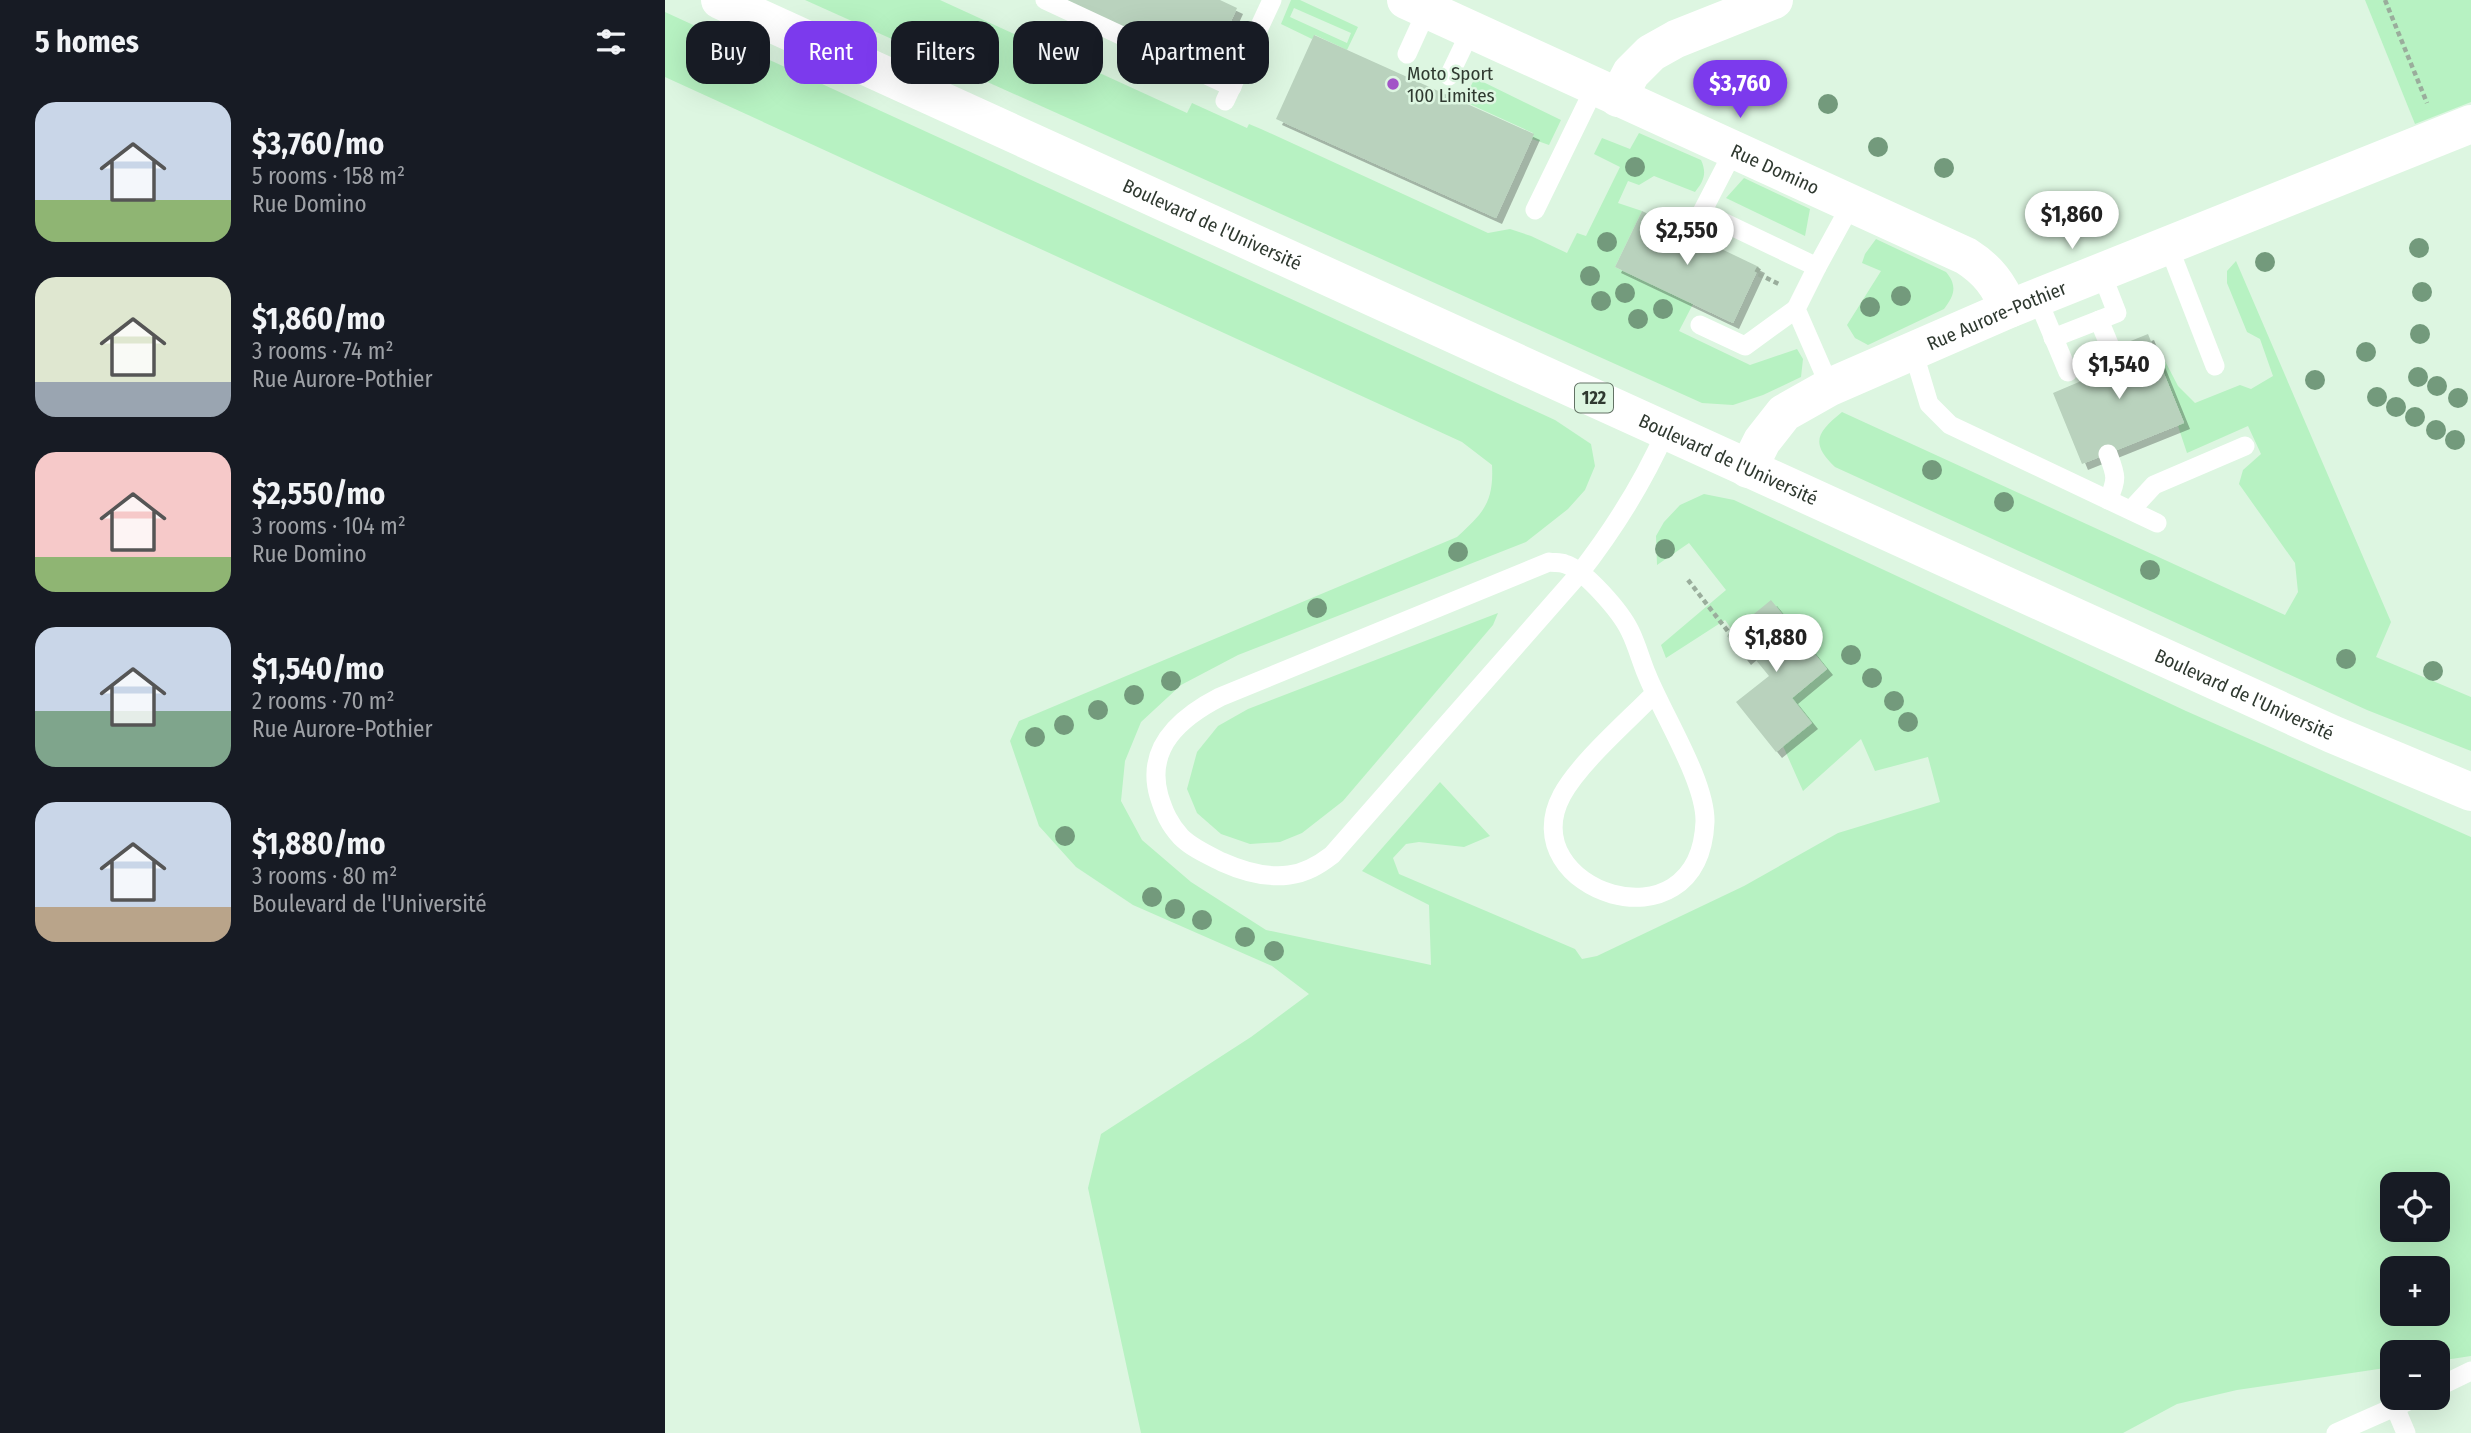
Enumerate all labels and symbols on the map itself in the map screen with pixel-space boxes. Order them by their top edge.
pin: $3,760 [1683,60,1797,120]
place label: Moto Sport 100 Limites [1407,62,1495,107]
marker: Moto Sport 100 Limites [1385,76,1401,92]
street label: Rue Domino [1727,139,1823,199]
street label: Boulevard de l'Université [1119,174,1305,275]
pin: $1,860 [2015,191,2129,251]
pin: $2,550 [1630,208,1744,267]
street label: Rue Aurore-Pothier [1923,276,2070,355]
pin: $1,540 [2062,342,2176,401]
road number: 122 [1575,384,1613,412]
street label: Boulevard de l'Université [1635,409,1821,510]
pin: $1,880 [1719,614,1833,674]
street label: Boulevard de l'Université [2151,644,2337,745]

